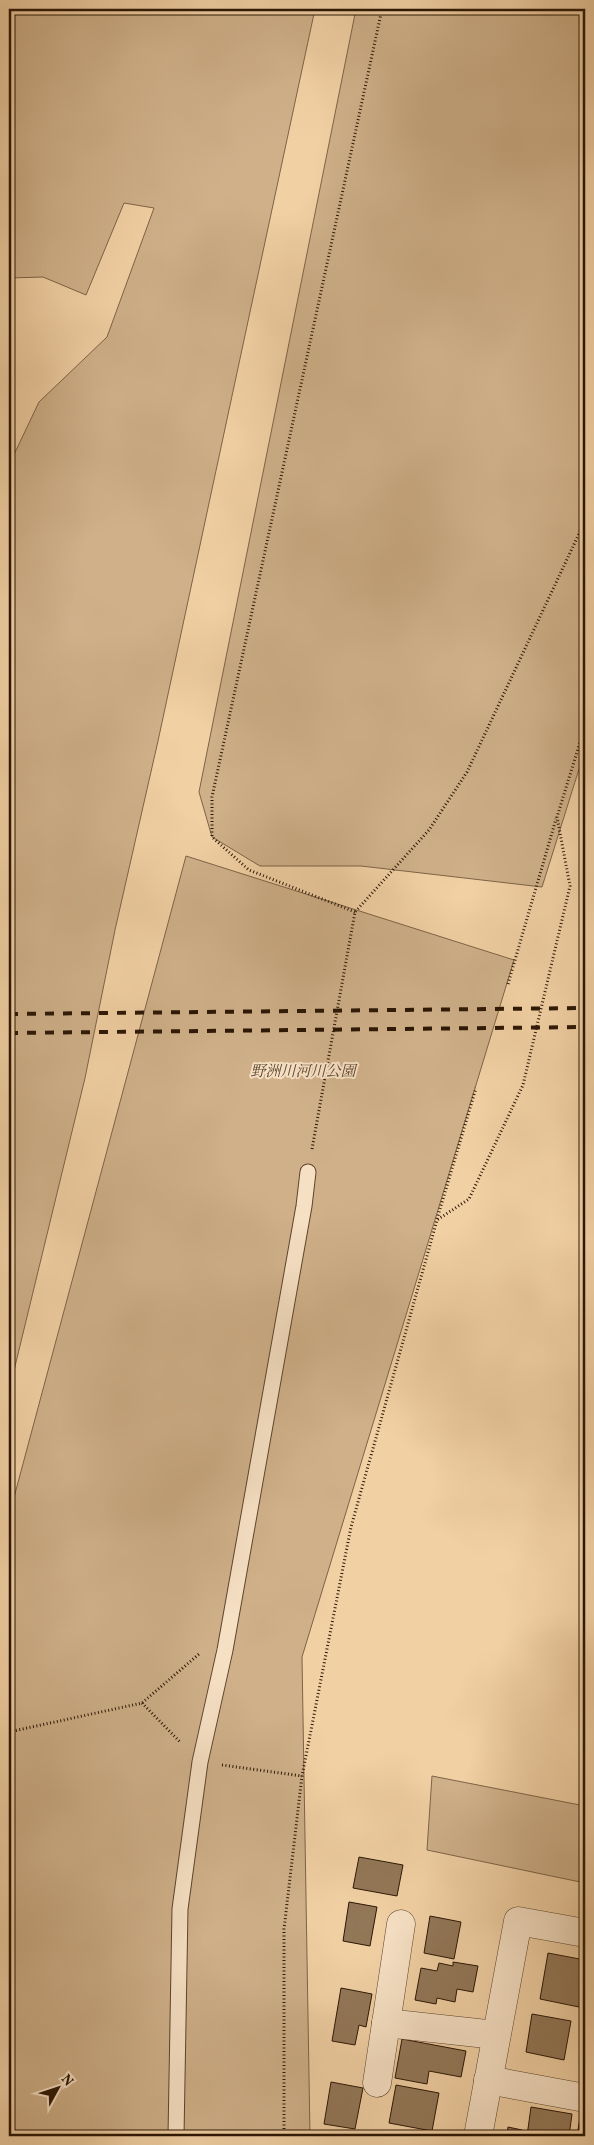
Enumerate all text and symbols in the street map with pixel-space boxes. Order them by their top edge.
park label: 野洲川河川公園 [250,1062,358,1083]
north arrow [32,2062,82,2112]
text: N [56,2071,77,2091]

